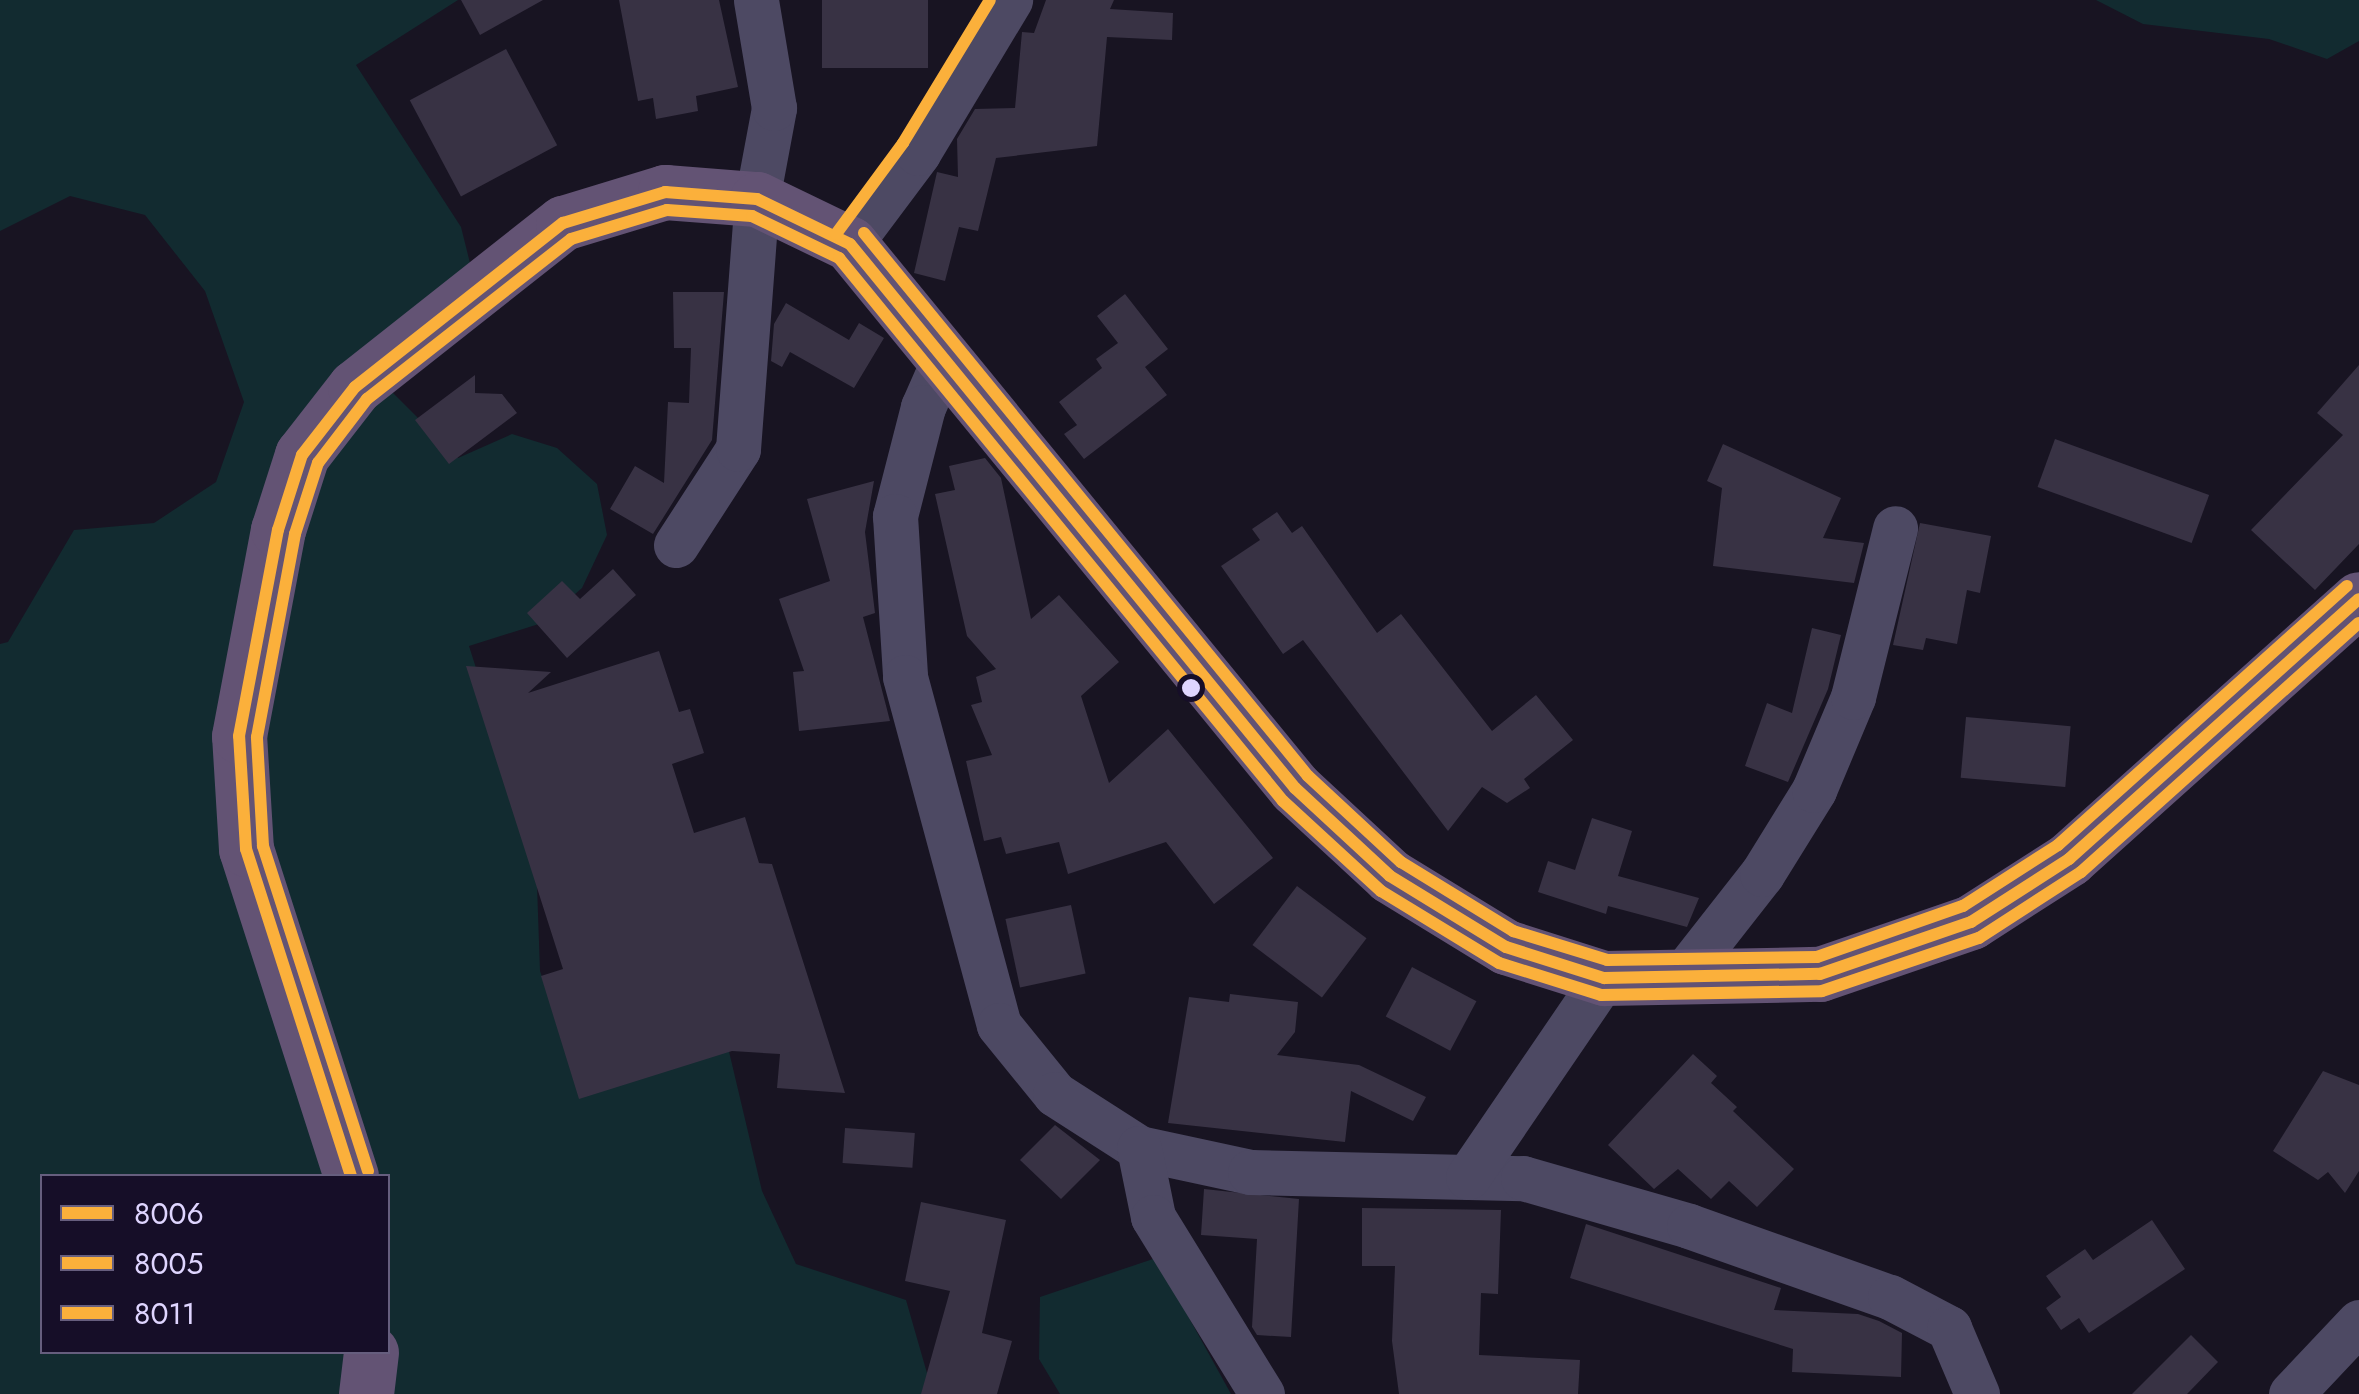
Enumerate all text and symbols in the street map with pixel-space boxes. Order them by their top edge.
unlabelled marker [1181,678,1201,698]
legend [40,1174,390,1354]
text: 8006 [134,1192,204,1235]
text: 8005 [134,1242,203,1285]
text: 8011 [134,1292,195,1335]

